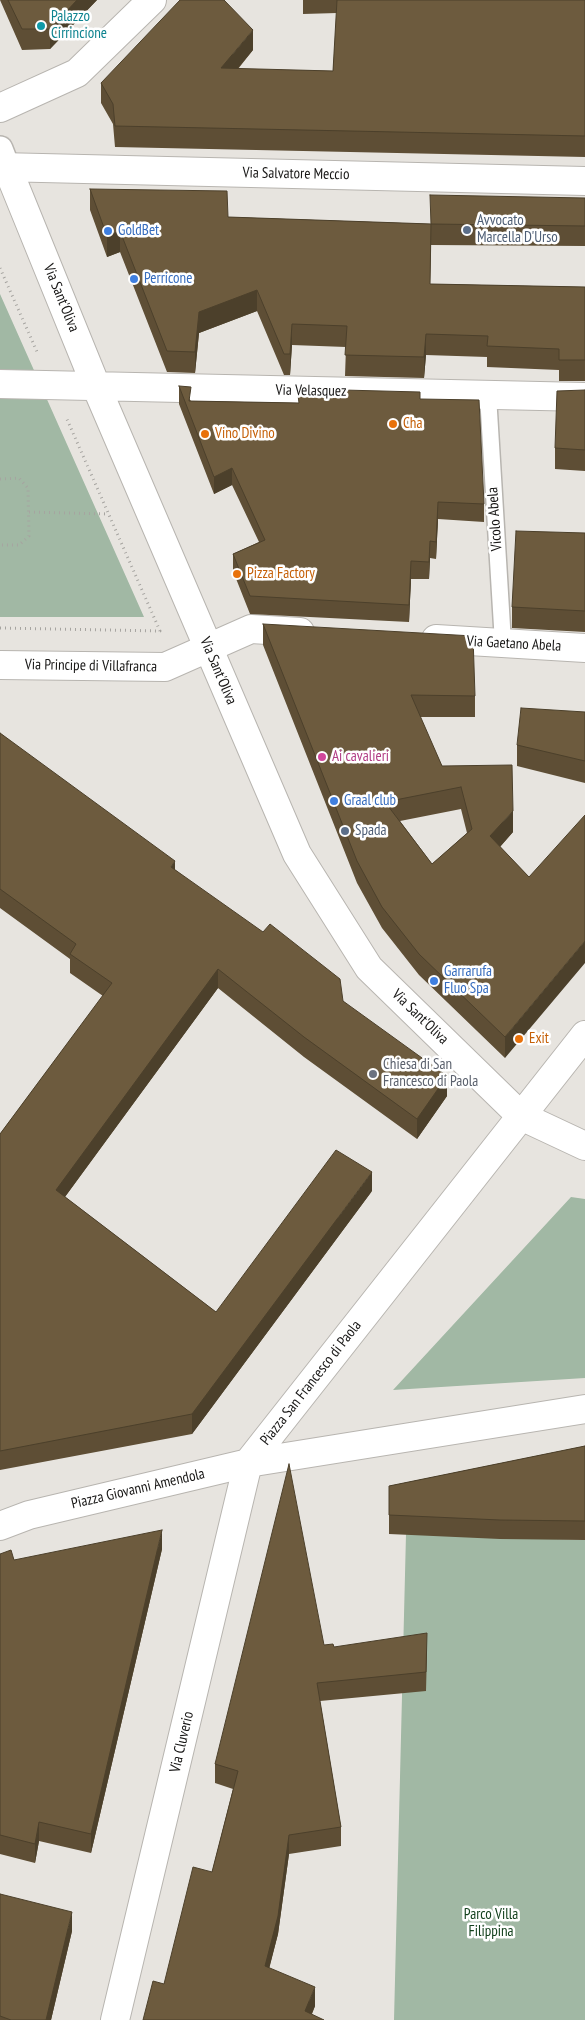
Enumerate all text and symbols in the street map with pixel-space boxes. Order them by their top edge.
place label: Palazzo Cirrincione [51,8,107,43]
marker: Palazzo Cirrincione [35,20,47,32]
street label: Via Salvatore Meccio [242,164,350,184]
place label: Avvocato Marcella D'Urso [477,212,558,247]
place label: GoldBet [118,222,159,240]
marker: Avvocato Marcella D'Urso [461,224,473,236]
marker: GoldBet [102,225,114,237]
street label: Via Sant'Oliva [39,261,83,335]
place label: Perricone [144,270,192,288]
marker: Perricone [128,273,140,285]
street label: Via Velasquez [275,381,347,401]
place label: Cha [403,415,422,433]
marker: Cha [387,418,399,430]
place label: Vino Divino [215,425,275,443]
marker: Vino Divino [199,428,211,440]
street label: Vicolo Abela [484,486,506,552]
place label: Pizza Factory [247,565,315,583]
marker: Pizza Factory [231,568,243,580]
street label: Via Gaetano Abela [466,633,562,655]
street label: Via Sant'Oliva [196,635,240,707]
street label: Via Principe di Villafranca [25,656,157,676]
place label: Ai cavalieri [332,748,389,766]
marker: Ai cavalieri [316,751,328,763]
place label: Graal club [344,792,396,810]
marker: Graal club [328,795,340,807]
place label: Spada [355,822,386,840]
marker: Spada [339,825,351,837]
place label: Garrarufa Fluo Spa [444,963,492,998]
marker: Garrarufa Fluo Spa [428,975,440,987]
street label: Via Sant'Oliva [388,986,452,1048]
place label: Exit [529,1030,549,1048]
marker: Exit [513,1033,525,1045]
place label: Chiesa di San Francesco di Paola [383,1056,478,1091]
marker: Chiesa di San Francesco di Paola [367,1068,379,1080]
street label: Piazza San Francesco di Paola [257,1317,365,1449]
street label: Piazza Giovanni Amendola [69,1465,207,1513]
street label: Via Cluverio [166,1710,198,1774]
park label: Parco Villa Filippina [464,1906,518,1941]

